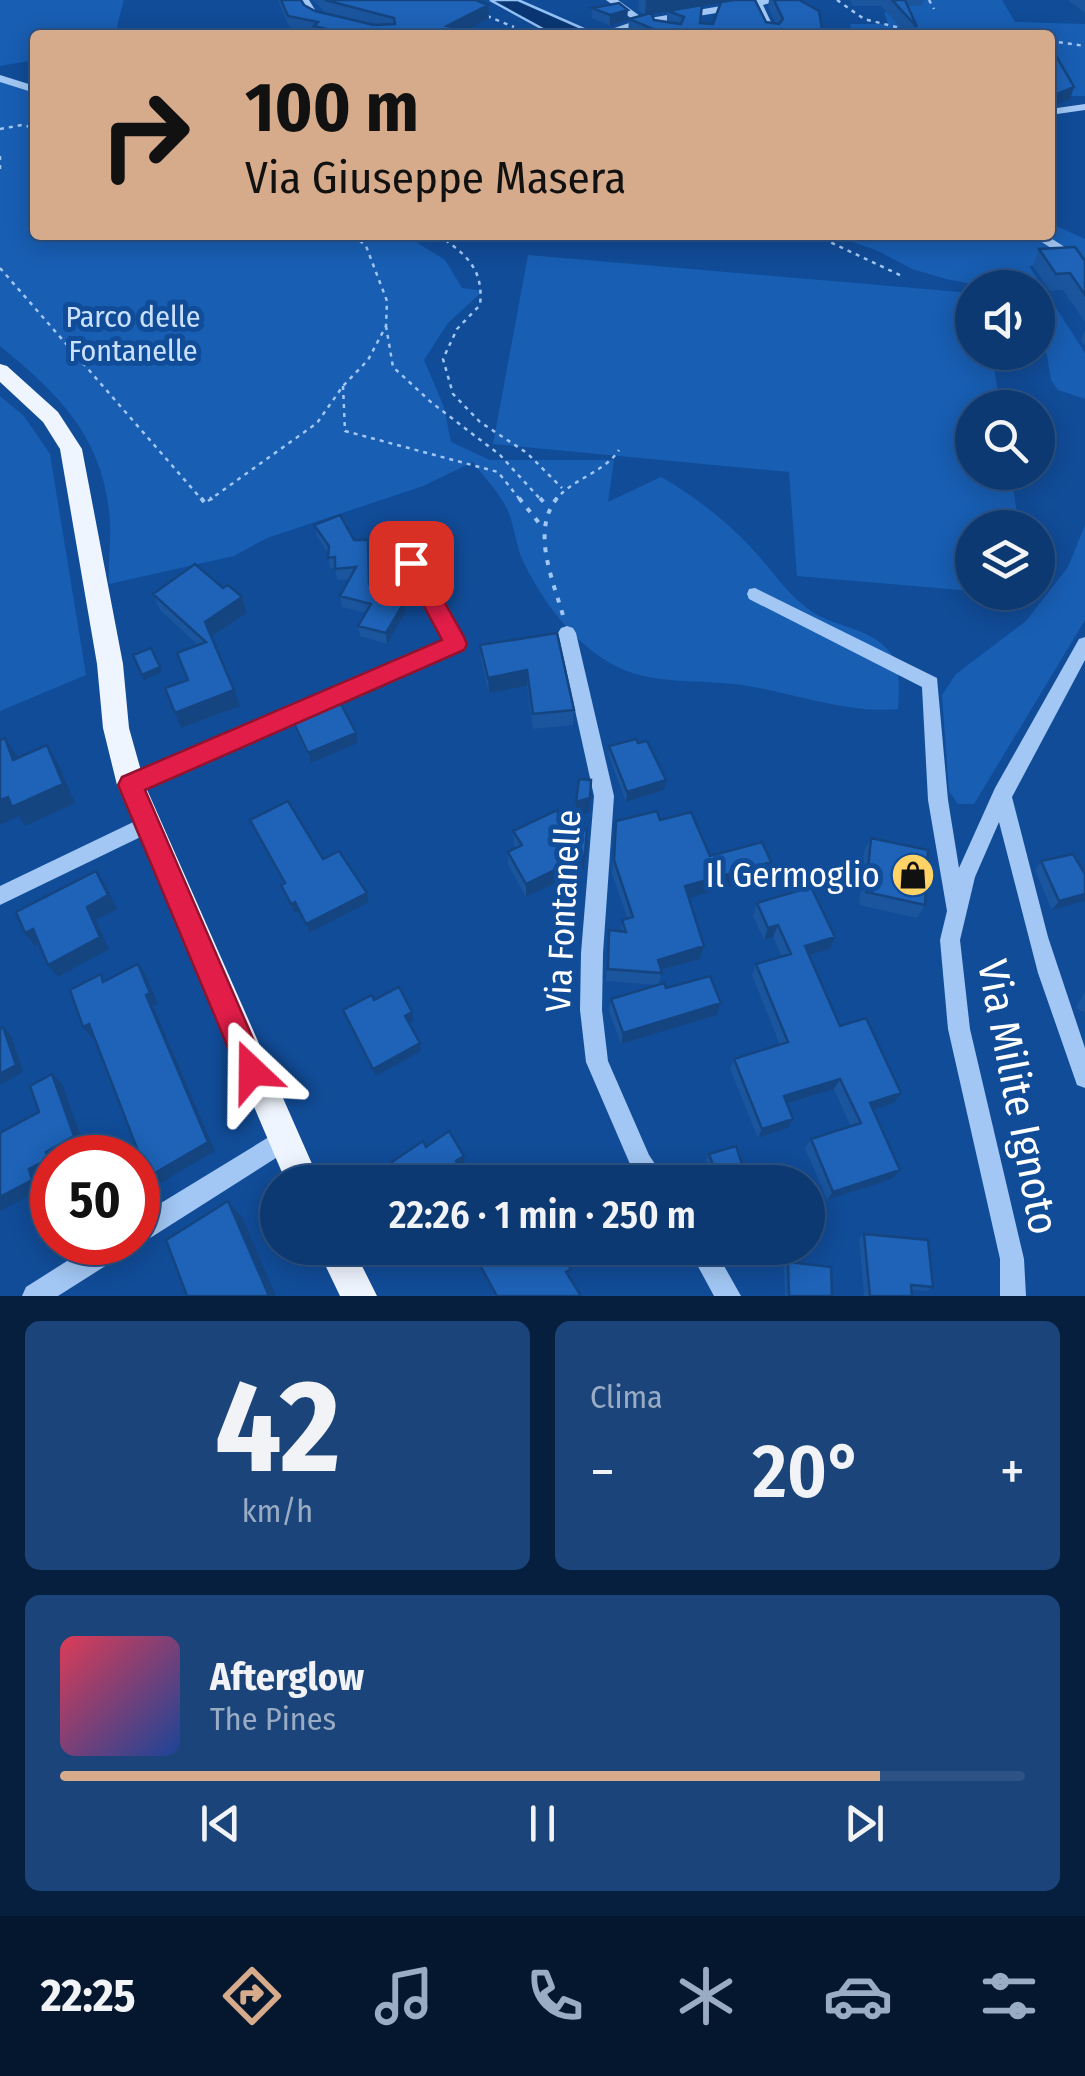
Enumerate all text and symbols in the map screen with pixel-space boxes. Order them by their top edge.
text: 100 m [245,66,419,150]
icon: right [80,70,210,200]
text: Via Giuseppe Masera [245,151,626,205]
map controls [955,270,1055,610]
button: sound [955,270,1055,370]
park label: Parco delle Fontanelle [66,299,200,369]
button: search [955,390,1055,490]
button: layers [955,510,1055,610]
pin [369,521,454,606]
icon: arrive [384,536,439,591]
street label: Via Fontanelle [537,809,589,1013]
shop icon: Il Germoglio [890,852,936,898]
place label: Il Germoglio [706,854,880,896]
street label: Via Milite Ignoto [967,956,1069,1238]
position arrow [200,1019,304,1123]
speed limit sign: 50 [30,1135,160,1265]
text: 22:26 · 1 min · 250 m [389,1192,696,1238]
text: 42 [215,1349,340,1505]
text: Clima [590,1378,663,1416]
text: 20° [752,1427,862,1517]
text: − [590,1439,615,1505]
text: + [1000,1439,1025,1505]
text: km/h [242,1492,313,1530]
text: Afterglow [210,1654,364,1700]
text: The Pines [210,1700,336,1738]
icon: previous [193,1796,248,1851]
icon: pause [515,1796,570,1851]
icon: next [837,1796,892,1851]
icon: directions [217,1961,287,2031]
icon: music [369,1961,439,2031]
icon: phone [520,1961,590,2031]
icon: climate [671,1961,741,2031]
icon: car [823,1961,893,2031]
icon: filters [974,1961,1044,2031]
text: 22:25 [41,1969,136,2023]

